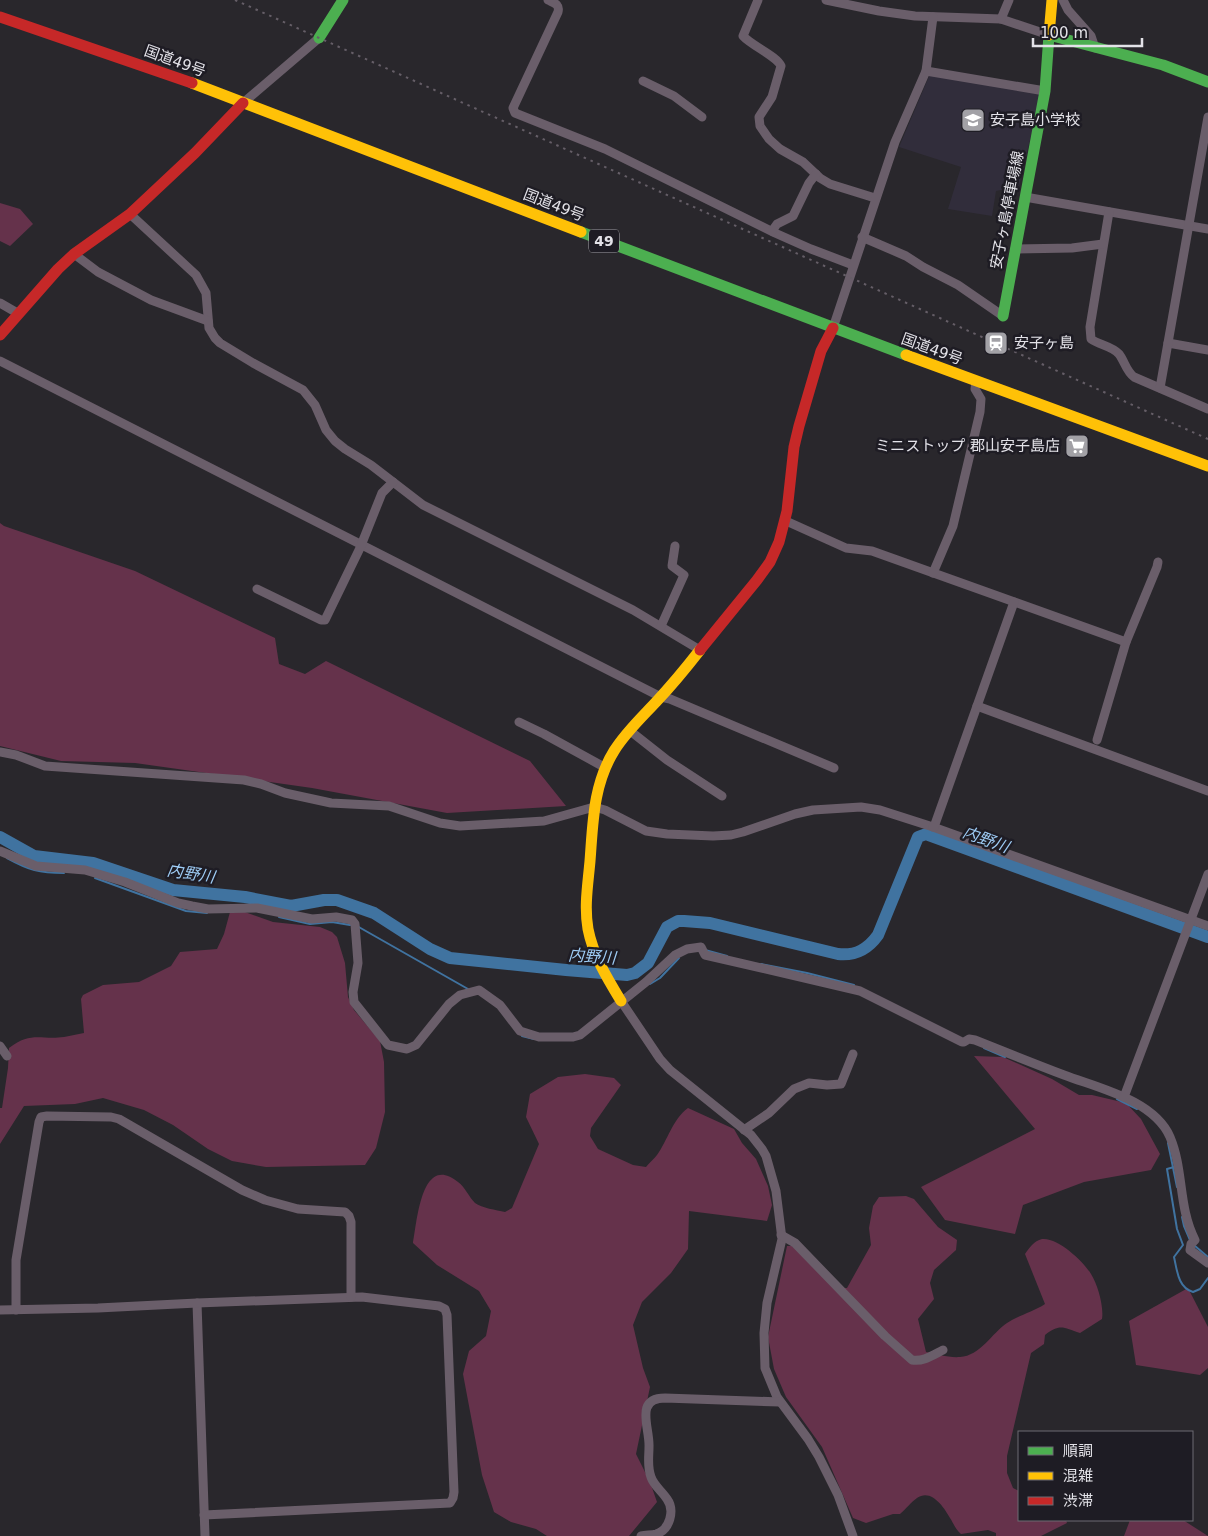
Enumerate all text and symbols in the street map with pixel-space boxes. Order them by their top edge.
scale bar [1033,15,1142,47]
text: 100 m [1040,24,1088,42]
street label: 国道49号 [142,42,208,80]
school or university icon: 安子島小学校 [960,107,986,133]
place label: 安子島小学校 [990,111,1080,129]
street label: 安子ヶ島停車場線 [987,149,1027,271]
street label: 国道49号 [521,185,587,225]
road number: 49 [589,230,619,252]
street label: 国道49号 [899,330,965,368]
station icon: 安子ヶ島 [983,330,1009,356]
place label: 安子ヶ島 [1014,334,1074,352]
supermarket icon: ミニストップ 郡山安子島店 [1064,433,1090,459]
place label: ミニストップ 郡山安子島店 [875,437,1060,455]
water label: 内野川 [960,822,1014,857]
water label: 内野川 [166,860,218,887]
water label: 内野川 [567,945,619,968]
legend [1018,1431,1193,1521]
text: 順調 [1063,1442,1093,1460]
text: 混雑 [1063,1467,1093,1485]
text: 渋滞 [1063,1492,1093,1510]

